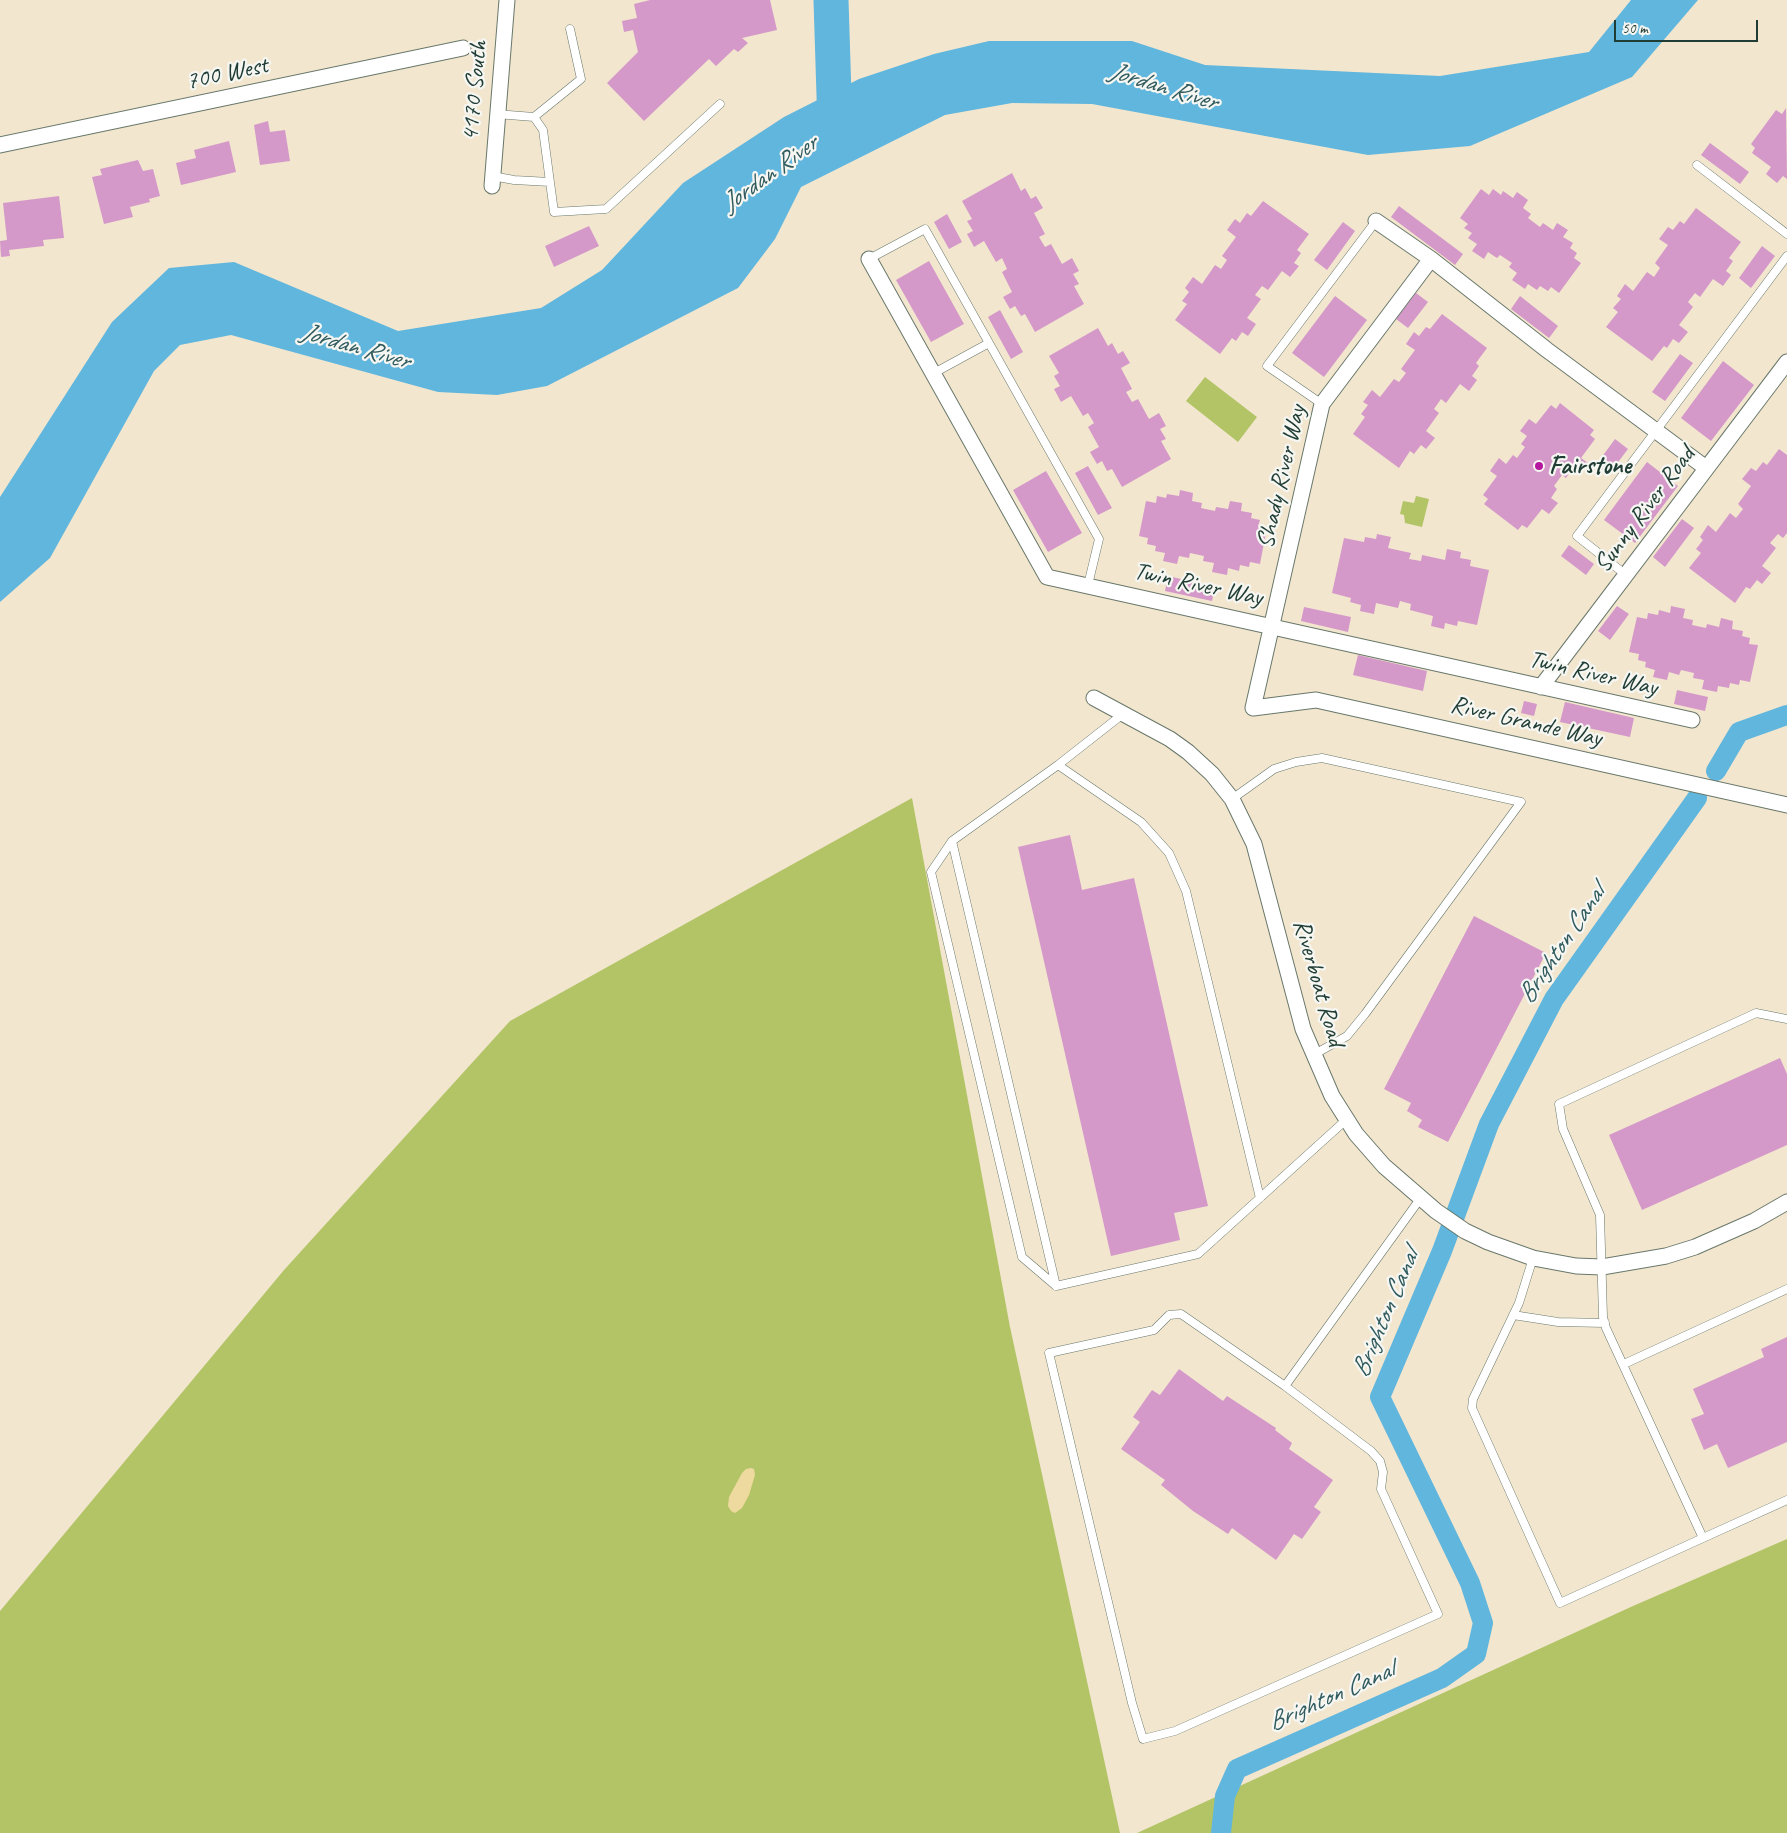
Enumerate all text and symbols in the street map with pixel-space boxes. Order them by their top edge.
scale bar [1617,10,1761,42]
text: 50 m [1622,19,1648,38]
street label: 4170 South [456,40,494,142]
street label: 700 West [183,51,271,97]
water label: Jordan River [1106,56,1220,118]
water label: Jordan River [716,129,824,219]
water label: Jordan River [298,317,412,377]
street label: Shady River Way [1251,402,1313,552]
street label: Sunny River Road [1588,441,1702,579]
place label: Fairstone [1549,451,1631,481]
marker: Fairstone [1533,460,1545,472]
street label: Twin River Way [1131,557,1265,613]
street label: Twin River Way [1526,645,1660,703]
street label: River Grande Way [1448,690,1604,754]
water label: Brighton Canal [1511,880,1613,1010]
street label: Riverboat Road [1286,916,1350,1050]
water label: Brighton Canal [1345,1246,1427,1382]
water label: Brighton Canal [1263,1655,1399,1739]

